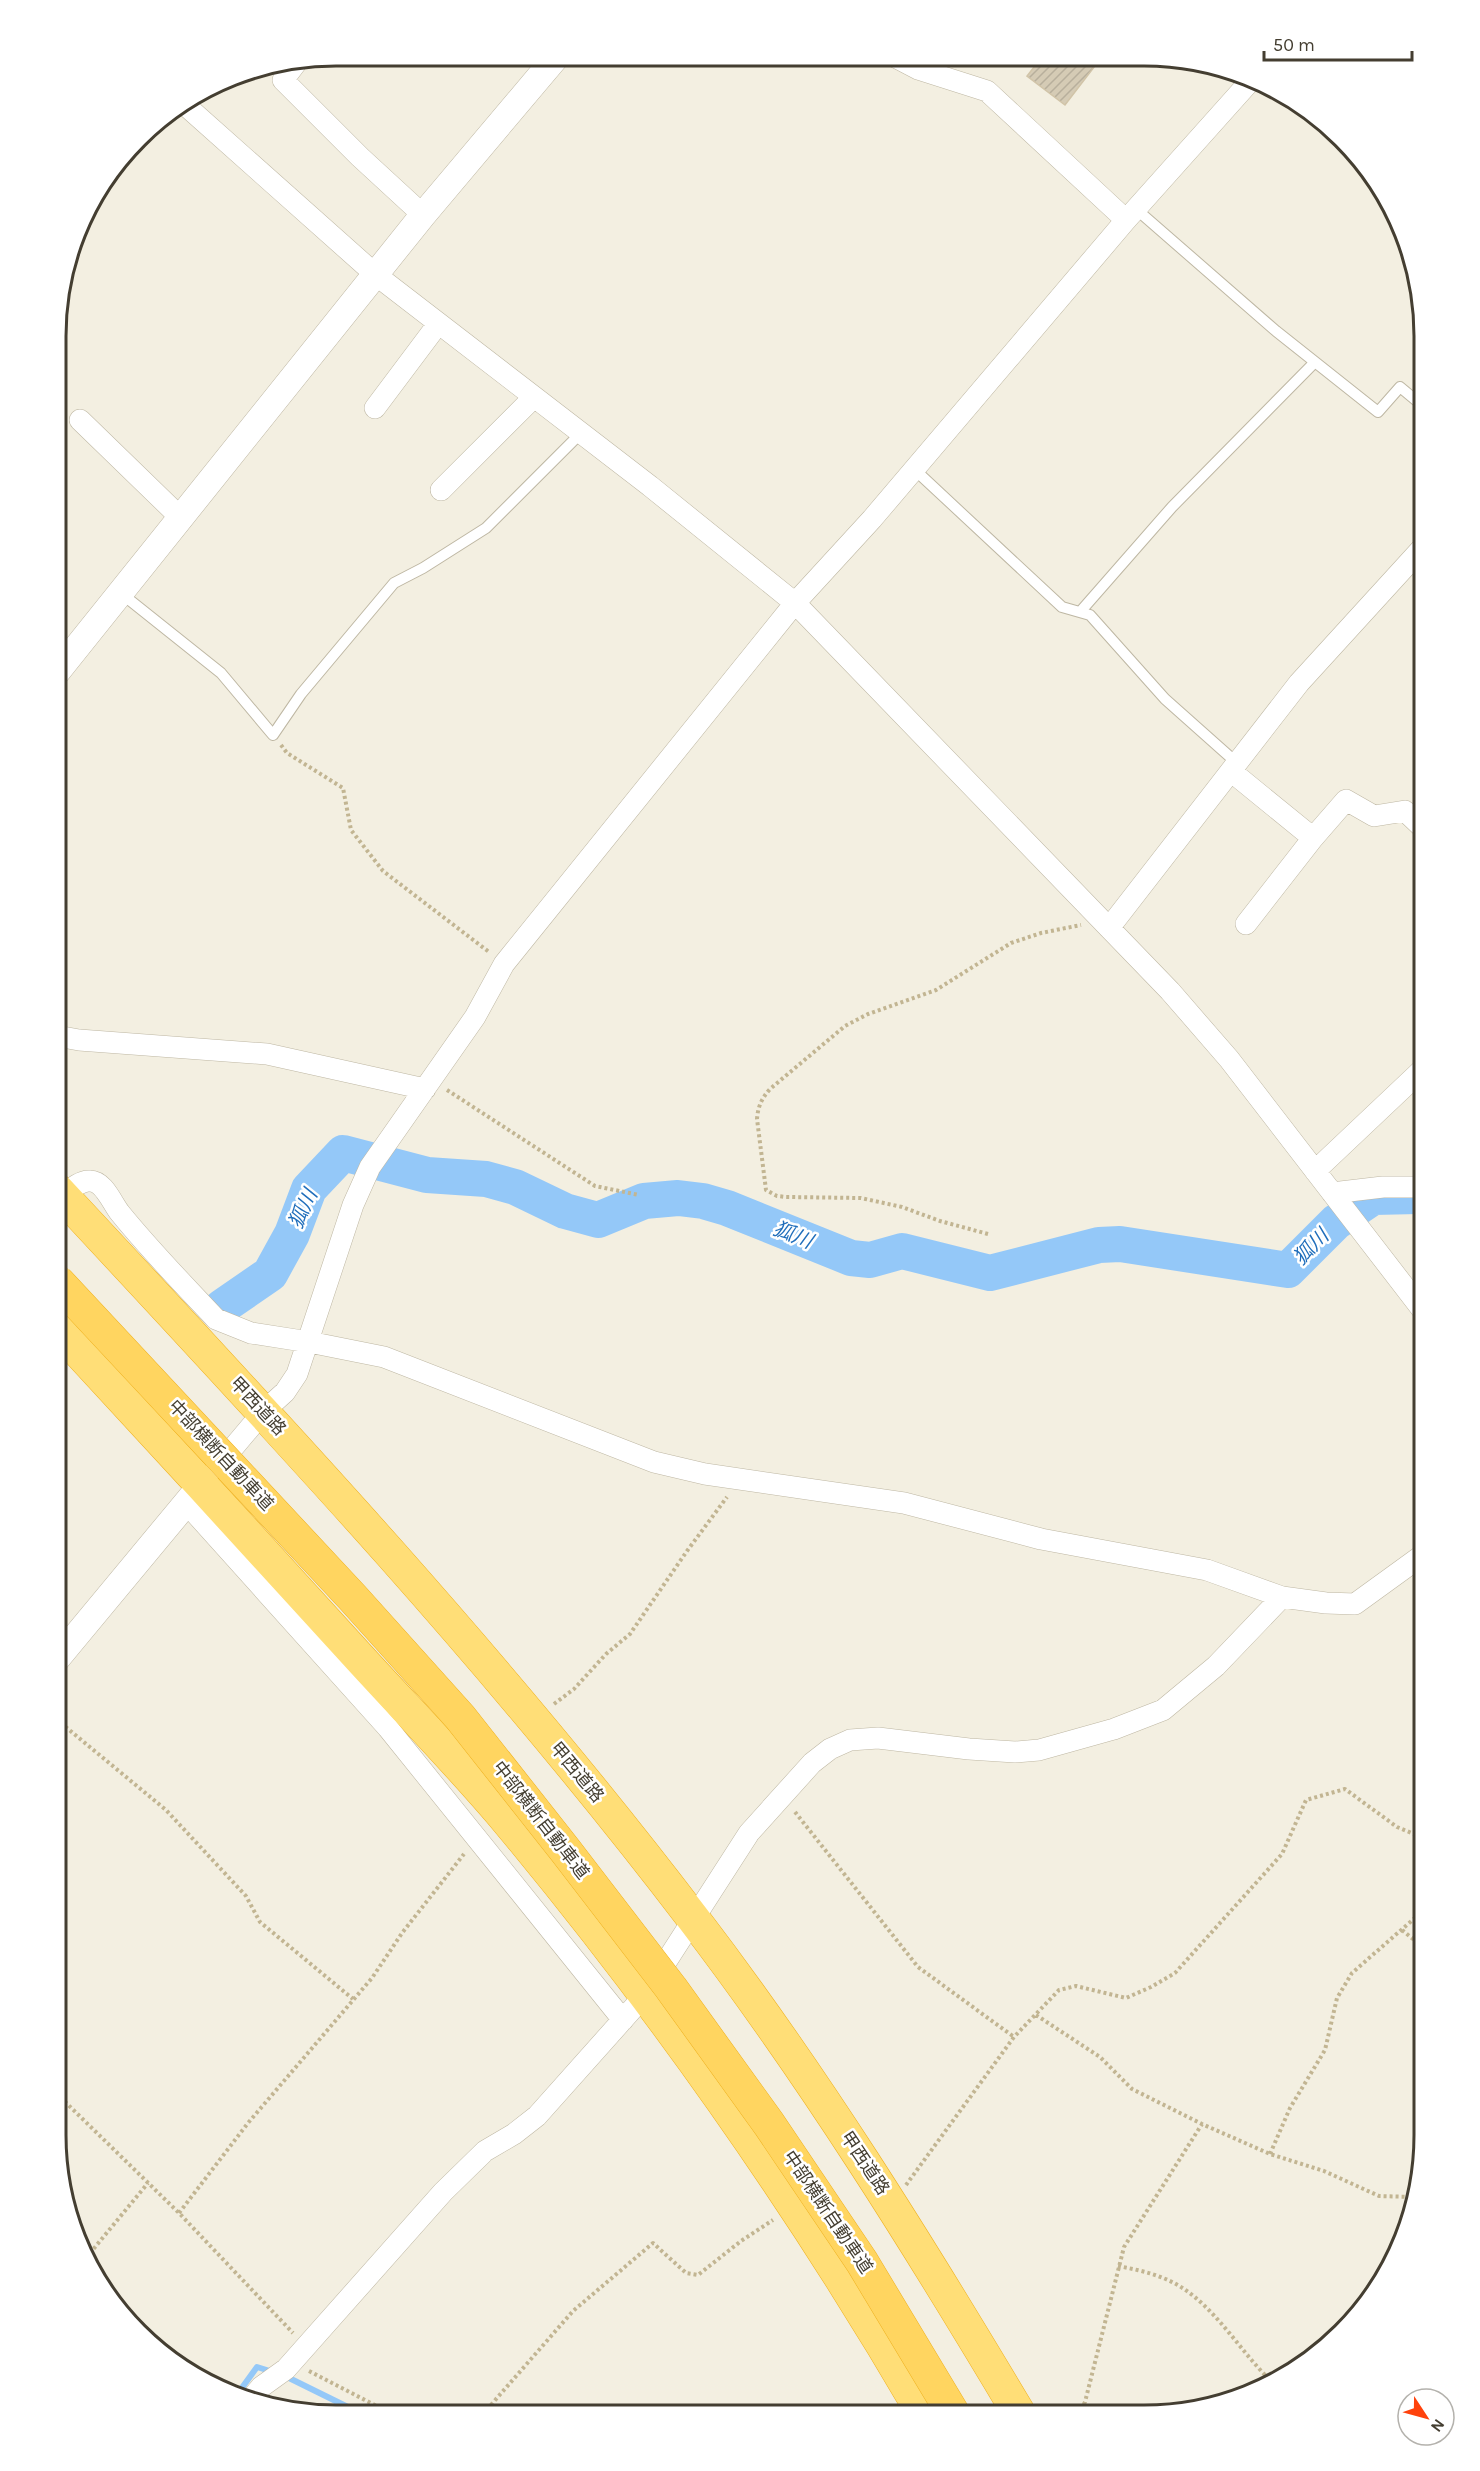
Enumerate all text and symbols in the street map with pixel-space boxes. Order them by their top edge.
scale bar [1264,24,1412,62]
text: 50 m [1273,34,1315,56]
water label: 狐川 [284,1184,323,1232]
water label: 狐川 [770,1217,818,1254]
water label: 狐川 [1289,1223,1335,1269]
street label: 甲西道路 [225,1372,291,1440]
street label: 中部横断自動車道 [164,1395,278,1515]
street label: 甲西道路 [545,1737,609,1807]
street label: 中部横断自動車道 [488,1756,594,1884]
street label: 甲西道路 [836,2127,894,2199]
street label: 中部横断自動車道 [779,2146,877,2278]
north arrow [1396,2387,1456,2447]
text: N [1427,2415,1449,2436]

